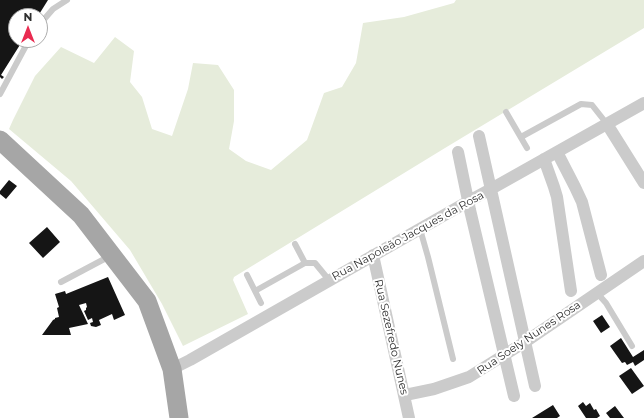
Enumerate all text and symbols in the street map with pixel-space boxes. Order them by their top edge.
north arrow [8,8,48,48]
text: N [24,10,32,24]
street label: Rua Napoleão Jacques da Rosa [330,189,486,283]
street label: Rua Sezefredo Nunes [371,278,411,396]
street label: Rua Soely Nunes Rosa [475,298,583,378]

